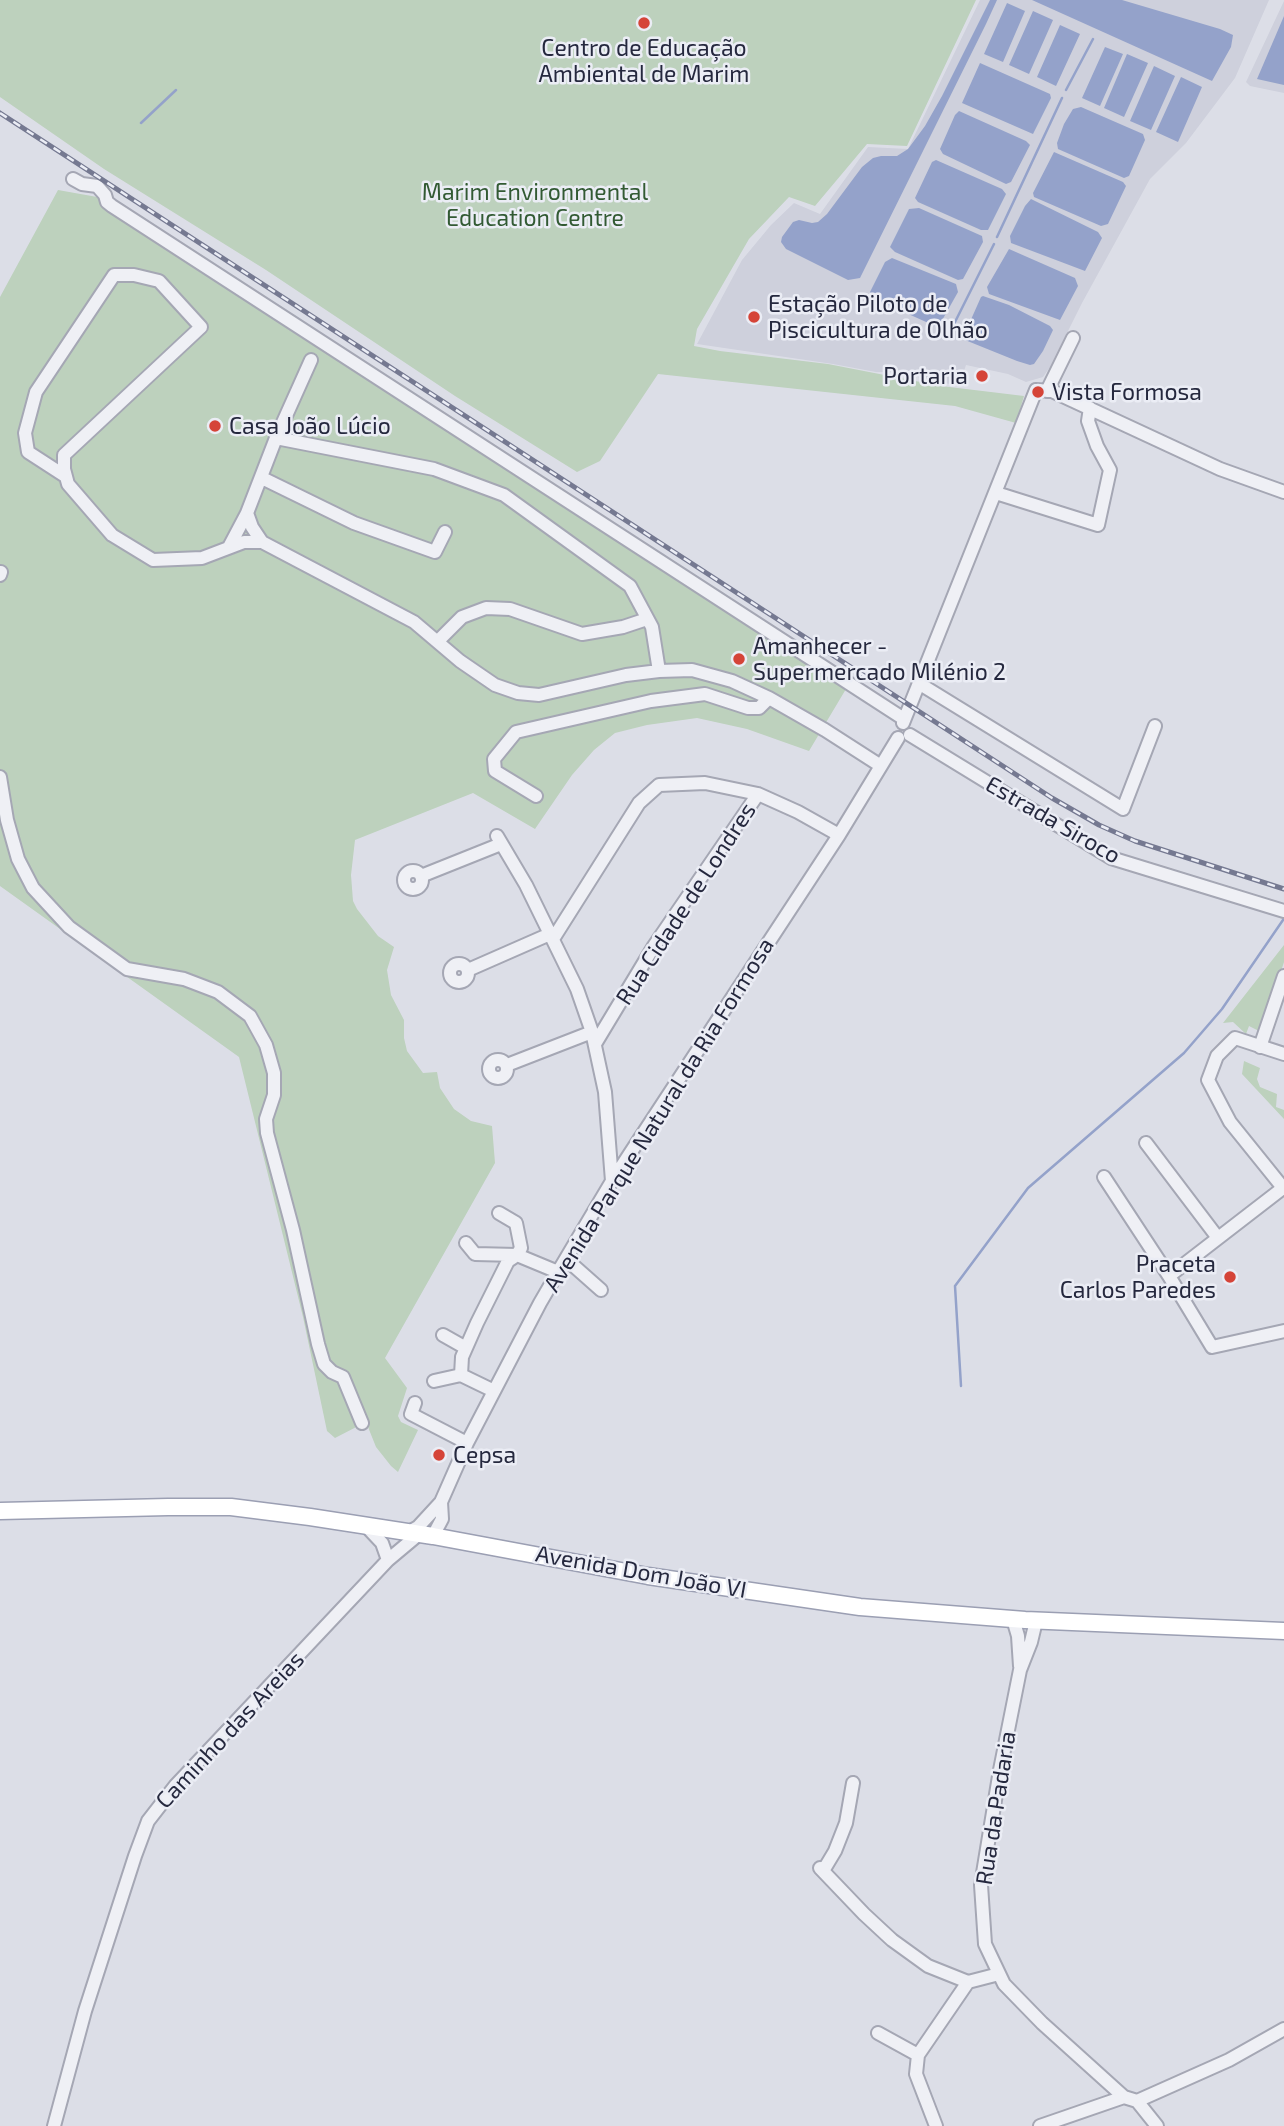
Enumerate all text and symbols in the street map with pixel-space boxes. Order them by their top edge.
marker: Centro de Educação Ambiental de Marim [636,15,652,31]
place label: Centro de Educação Ambiental de Marim [539,34,749,88]
park label: Marim Environmental Education Centre [422,178,648,232]
place label: Estação Piloto de Piscicultura de Olhão [768,290,988,344]
marker: Estação Piloto de Piscicultura de Olhão [746,309,762,325]
place label: Portaria [883,362,968,390]
marker: Portaria [974,368,990,384]
place label: Vista Formosa [1052,378,1202,406]
marker: Vista Formosa [1030,384,1046,400]
place label: Casa João Lúcio [229,412,391,440]
marker: Casa João Lúcio [207,418,223,434]
place label: Amanhecer - Supermercado Milénio 2 [753,632,1006,686]
marker: Amanhecer - Supermercado Milénio 2 [731,651,747,667]
street label: Estrada Siroco [981,770,1125,870]
street label: Rua Cidade de Londres [610,798,762,1010]
street label: Avenida Parque Natural da Ria Formosa [538,933,780,1297]
place label: Praceta Carlos Paredes [1060,1250,1216,1304]
marker: Praceta Carlos Paredes [1222,1269,1238,1285]
place label: Cepsa [453,1441,516,1469]
marker: Cepsa [431,1447,447,1463]
street label: Avenida Dom João VI [533,1540,749,1604]
street label: Caminho das Areias [150,1646,310,1814]
street label: Rua da Padaria [970,1729,1022,1887]

